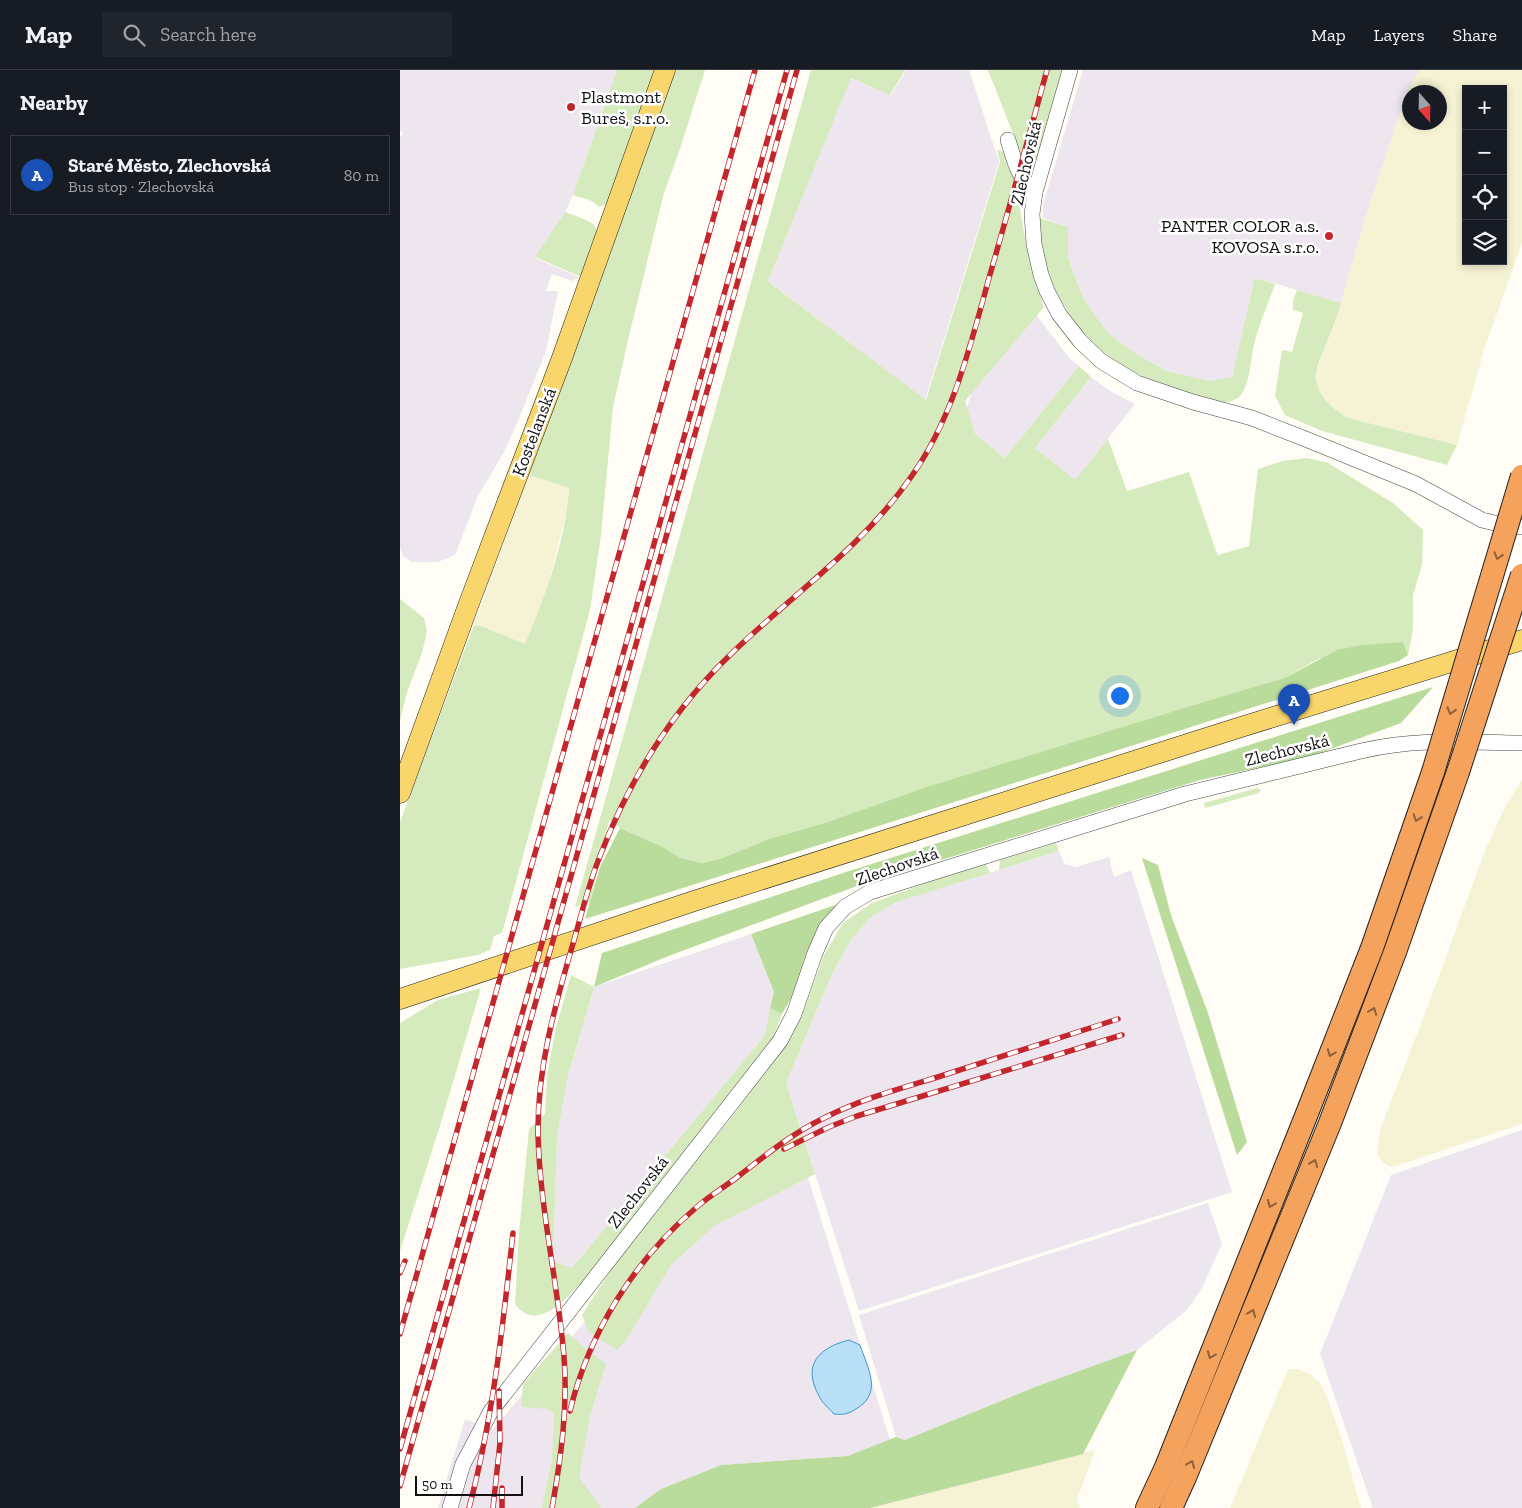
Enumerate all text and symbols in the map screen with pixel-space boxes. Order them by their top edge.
search box [102,12,452,57]
text: Map [25,20,72,49]
icon: search [120,21,148,49]
text: Search here [160,23,257,46]
text: Map [1311,24,1346,46]
text: Layers [1374,24,1425,46]
text: Share [1453,24,1497,46]
north arrow [1402,85,1447,130]
map controls [1462,85,1507,265]
button: + [1462,85,1507,130]
place label: Plastmont Bureš, s.r.o. [581,86,669,129]
text: Nearby [20,90,88,115]
marker: Plastmont Bureš, s.r.o. [565,101,577,113]
street label: Zlechovská [1006,118,1046,207]
button: − [1462,130,1507,175]
text: Staré Město, Zlechovská [68,154,271,177]
text: A [32,166,43,185]
text: 80 m [344,166,379,185]
button: locate [1462,175,1507,220]
text: Bus stop · Zlechovská [68,177,214,196]
place label: PANTER COLOR a.s. KOVOSA s.r.o. [1161,215,1319,258]
button: layers [1462,220,1507,265]
marker: PANTER COLOR a.s. KOVOSA s.r.o. [1323,230,1335,242]
street label: Kostelanská [507,384,561,479]
one-way arrow [1493,551,1503,559]
your location [1107,683,1133,709]
pin: A [1278,684,1310,725]
one-way arrow [1446,707,1456,715]
street label: Zlechovská [1243,729,1332,771]
one-way arrow [1413,813,1423,822]
street label: Zlechovská [853,842,941,890]
one-way arrow [1367,1007,1377,1016]
one-way arrow [1327,1048,1337,1057]
street label: Zlechovská [603,1151,673,1233]
one-way arrow [1308,1159,1318,1168]
one-way arrow [1267,1199,1278,1208]
one-way arrow [1246,1309,1257,1318]
one-way arrow [1207,1350,1217,1359]
one-way arrow [1185,1460,1195,1468]
scale bar [415,1473,522,1496]
text: 50 m [422,1476,453,1493]

